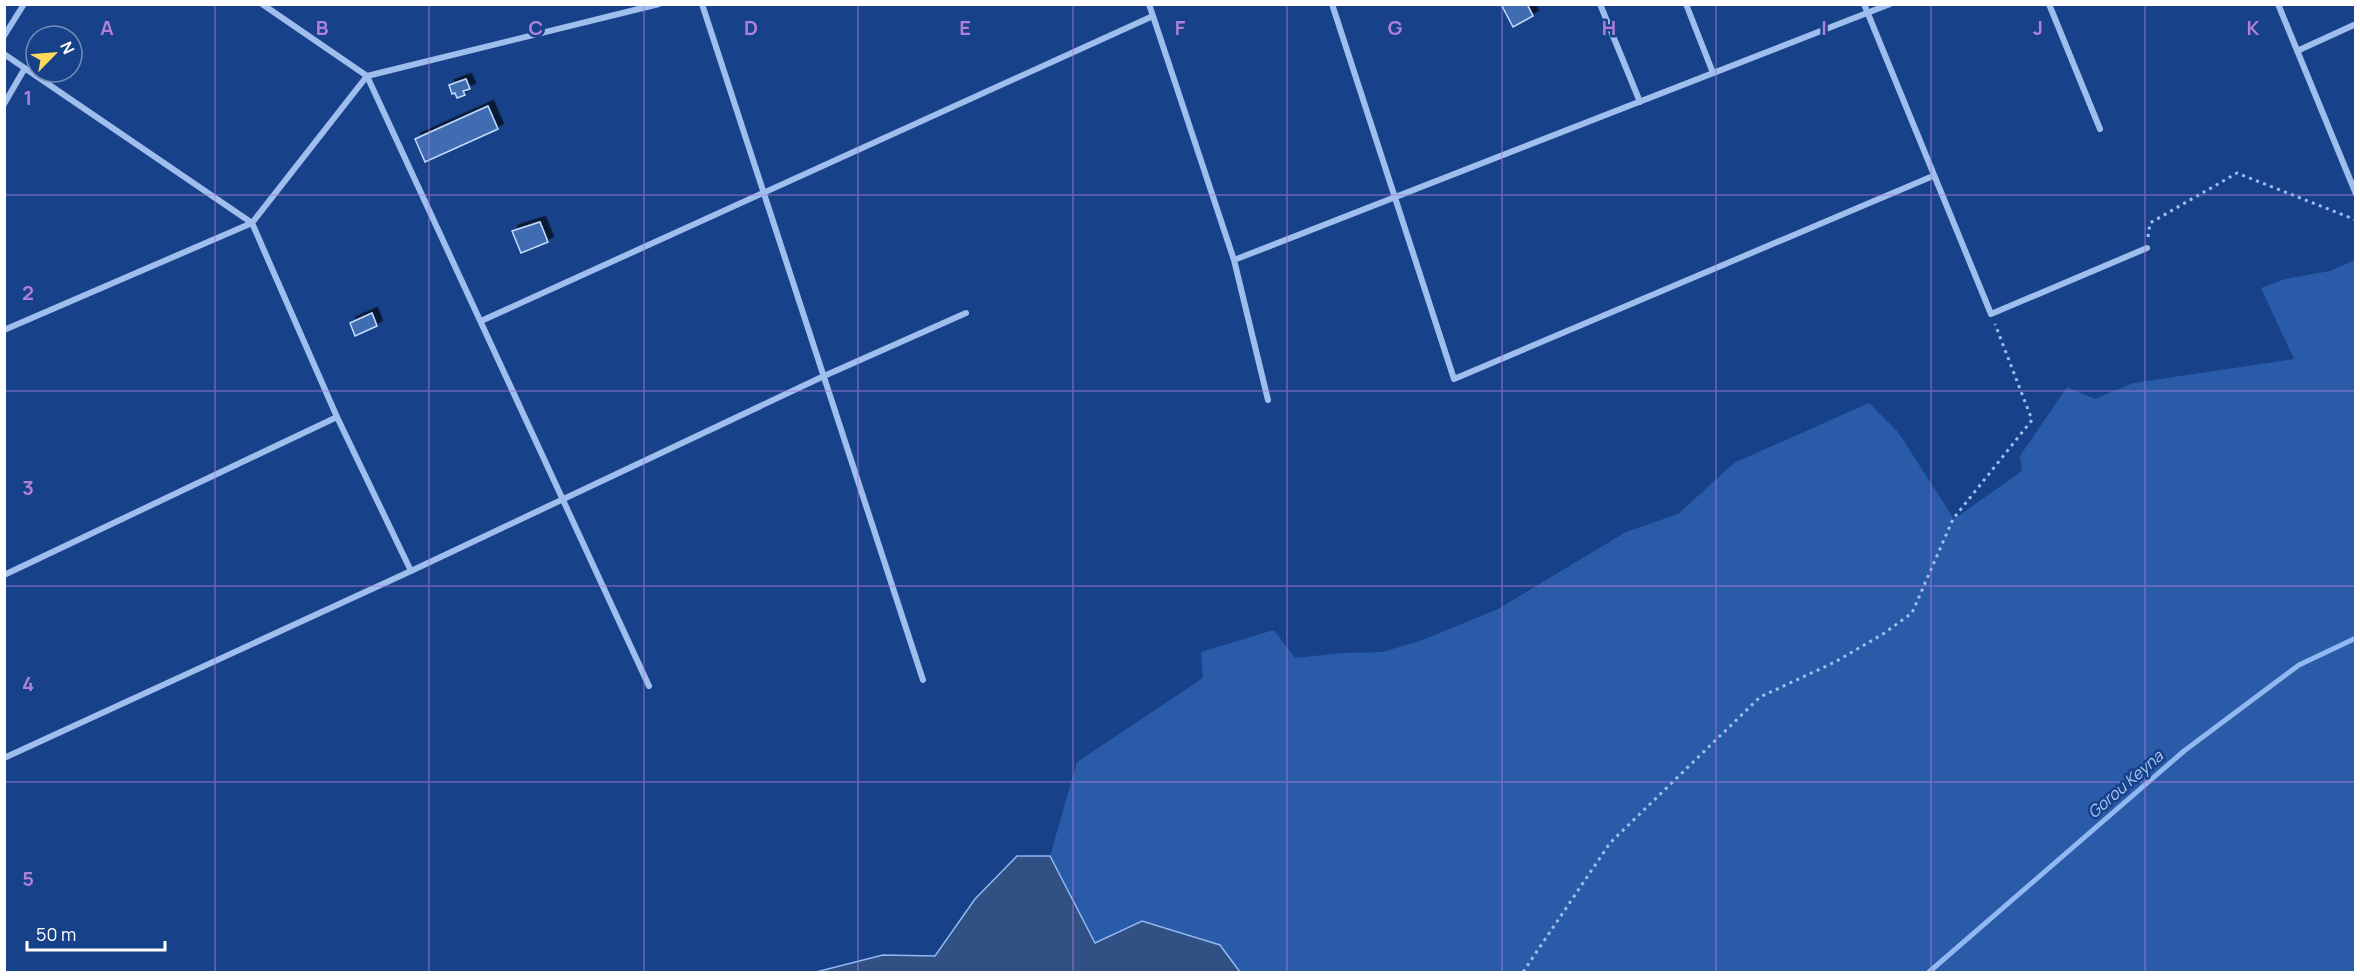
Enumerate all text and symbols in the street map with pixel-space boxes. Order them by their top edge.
text: A [100,14,114,41]
text: B [316,14,329,41]
text: C [529,14,543,41]
text: D [744,14,758,41]
text: E [959,14,971,41]
text: F [1175,14,1186,41]
text: G [1388,14,1403,41]
text: H [1602,14,1616,41]
text: I [1821,14,1827,41]
text: J [2033,14,2043,41]
text: K [2247,14,2260,41]
north arrow [24,24,84,84]
text: N [55,38,80,58]
text: 1 [24,84,32,111]
text: 2 [22,279,34,306]
text: 3 [22,474,34,501]
text: 4 [22,670,34,697]
water label: Gorou Keyna [2083,744,2168,823]
text: 5 [22,865,34,892]
scale bar [27,914,165,952]
text: 50 m [36,922,76,946]

